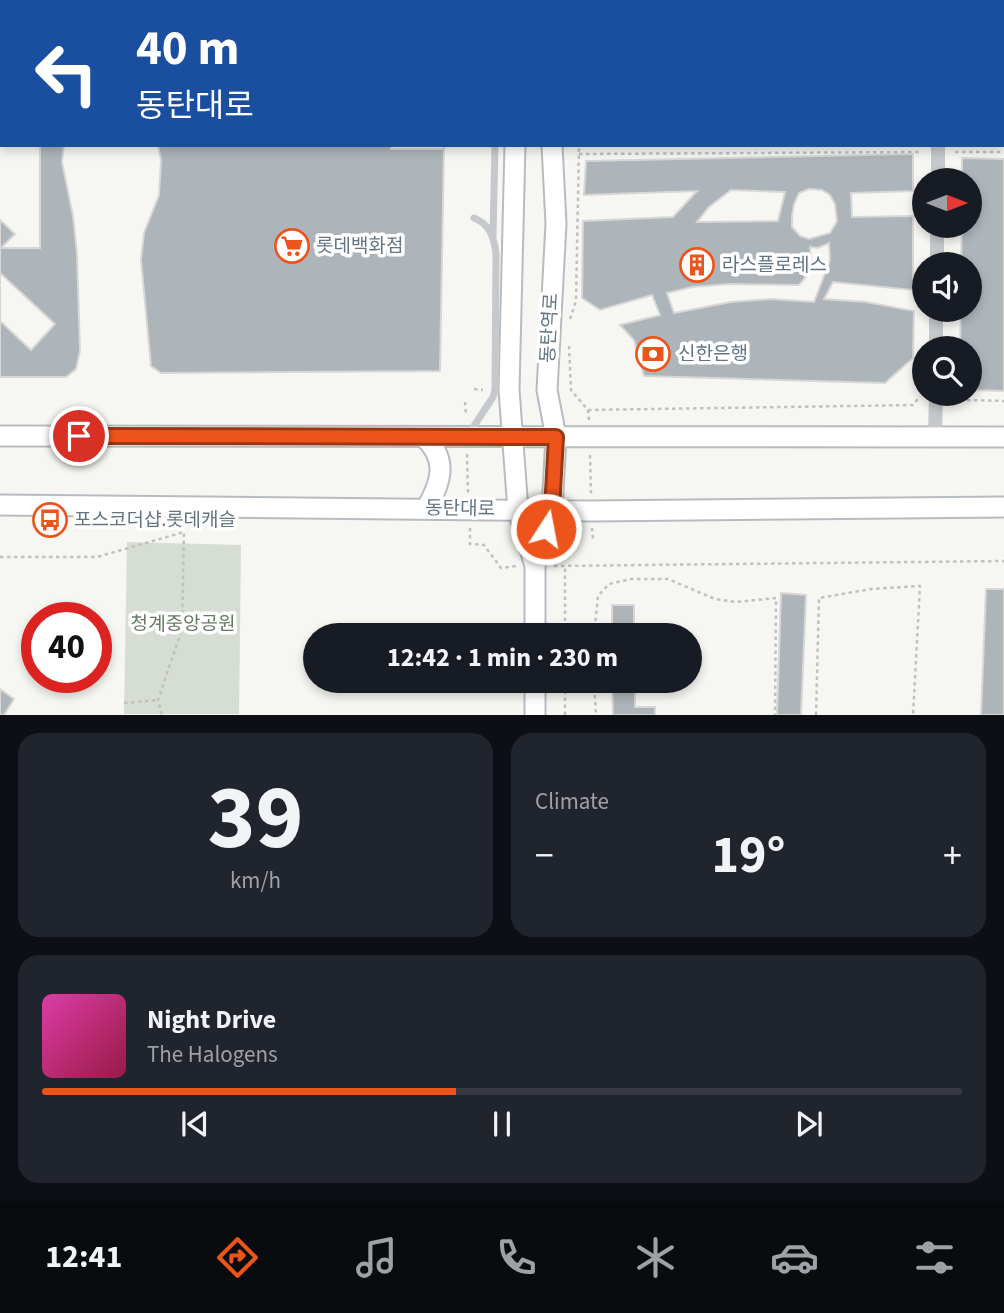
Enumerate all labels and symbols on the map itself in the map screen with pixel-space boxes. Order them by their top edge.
north arrow [912,168,982,238]
supermarket icon: 롯데백화점 [273,227,311,265]
place label: 롯데백화점 [316,233,403,260]
building icon: 라스플로레스 [678,246,716,284]
place label: 라스플로레스 [722,252,827,279]
street label: 동탄역로 [535,292,565,364]
bank icon: 신한은행 [634,335,672,373]
place label: 신한은행 [678,341,748,368]
pin [49,406,109,466]
position arrow [509,492,583,566]
street label: 동탄대로 [425,495,495,523]
bus stop icon: 포스코더샵.롯데캐슬 [31,501,69,539]
place label: 포스코더샵.롯데캐슬 [74,507,236,534]
speed limit sign: 40 [21,602,112,693]
park label: 청계중앙공원 [131,611,235,638]

